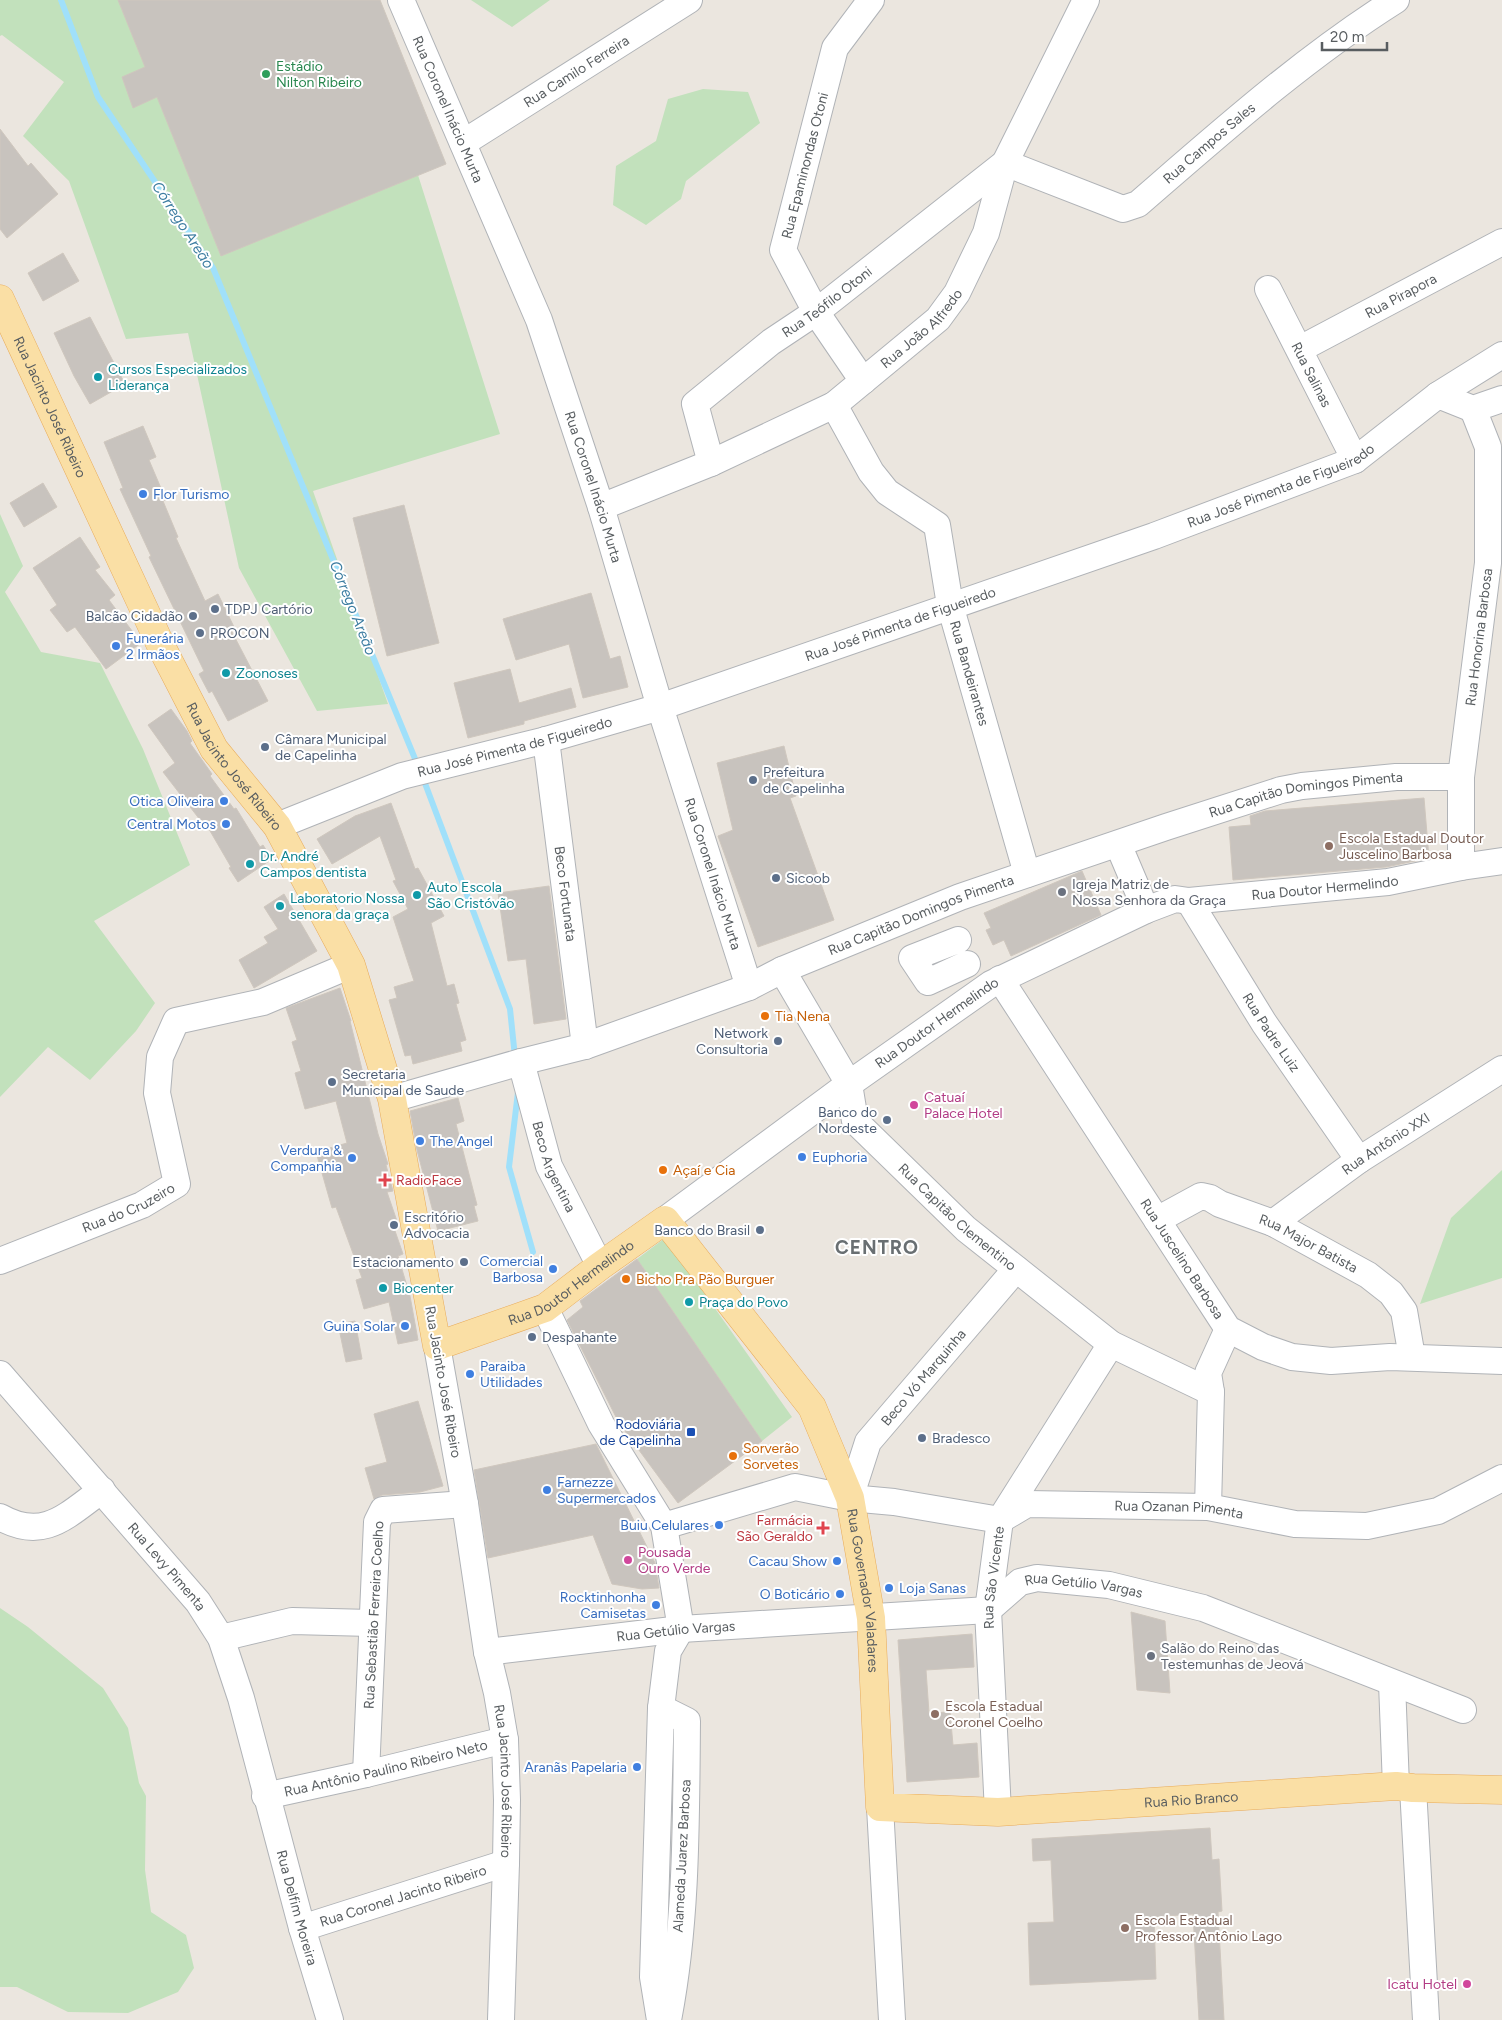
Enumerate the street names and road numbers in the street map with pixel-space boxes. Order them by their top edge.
street label: Rua Camilo Ferreira [520,32,632,111]
street label: Rua Coronel Inácio Murta [409,33,487,185]
street label: Rua Epaminondas Otoni [778,90,832,240]
street label: Rua Campos Sales [1159,99,1258,187]
street label: Rua Teófilo Otoni [778,263,875,341]
street label: Rua Pirapora [1362,270,1439,322]
street label: Rua João Alfredo [877,285,966,372]
street label: Rua Jacinto José Ribeiro [10,333,90,480]
street label: Rua Salinas [1288,339,1335,410]
street label: Rua Coronel Inácio Murta [561,409,625,565]
street label: Rua José Pimenta de Figueiredo [1185,440,1378,531]
street label: Rua Honorina Barbosa [1462,567,1496,707]
street label: Rua José Pimenta de Figueiredo [803,583,998,665]
street label: Rua Bandeirantes [946,618,993,728]
street label: Rua Jacinto José Ribeiro [183,699,286,834]
street label: Rua José Pimenta de Figueiredo [415,713,614,780]
street label: Rua Capitão Domingos Pimenta [1207,769,1403,821]
street label: Rua Coronel Inácio Murta [681,796,745,952]
street label: Beco Fortunata [551,845,580,943]
street label: Rua Capitão Domingos Pimenta [825,871,1016,959]
street label: Rua Doutor Hermelindo [1251,872,1400,903]
street label: Rua Doutor Hermelindo [872,973,1001,1072]
street label: Rua Padre Luiz [1239,990,1304,1075]
street label: Rua Antônio XXI [1338,1109,1433,1178]
street label: Beco Argentina [529,1119,580,1215]
street label: Rua Capitão Clementino [895,1159,1020,1274]
street label: Rua do Cruzeiro [80,1179,178,1236]
street label: Rua Juscelino Barbosa [1137,1195,1228,1322]
street label: Rua Major Batista [1257,1210,1361,1276]
street label: Rua Doutor Hermelindo [506,1236,637,1329]
street label: Rua Jacinto José Ribeiro [421,1305,465,1459]
street label: Beco Vó Marquinha [877,1325,969,1429]
street label: Rua Ozanan Pimenta [1114,1497,1245,1522]
street label: Rua Governador Valadares [844,1507,882,1673]
street label: Rua Levy Pimenta [124,1519,210,1614]
street label: Rua Sebastião Ferreira Coelho [361,1521,387,1709]
street label: Rua São Vicente [979,1525,1008,1629]
street label: Rua Getúlio Vargas [1023,1569,1144,1601]
street label: Rua Getúlio Vargas [615,1617,736,1645]
street label: Rua Jacinto José Ribeiro [491,1703,516,1858]
street label: Rua Antônio Paulino Ribeiro Neto [282,1736,489,1800]
street label: Alameda Juarez Barbosa [669,1779,695,1933]
street label: Rua Rio Branco [1143,1788,1239,1811]
street label: Rua Delfim Moreira [273,1848,321,1967]
street label: Rua Coronel Jacinto Ribeiro [317,1861,489,1930]

